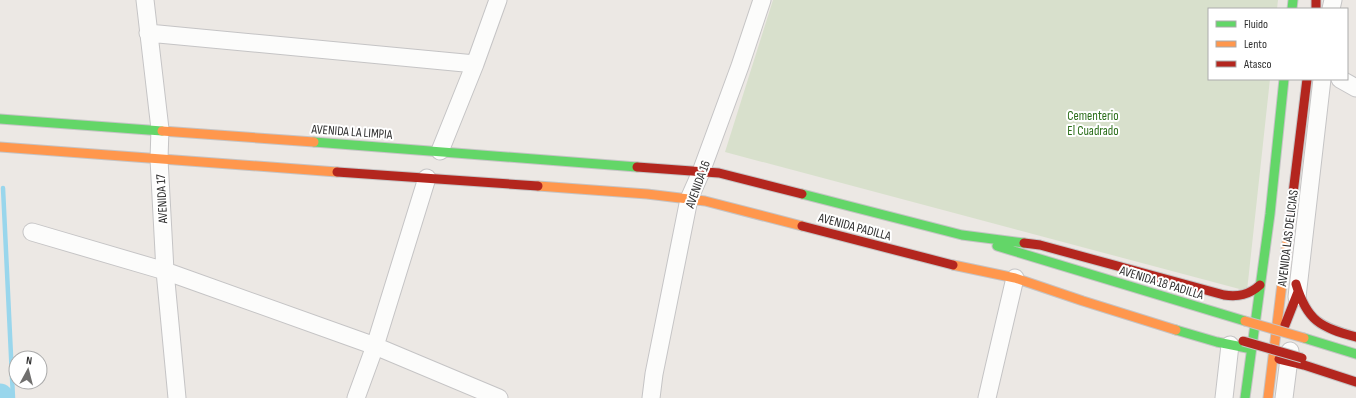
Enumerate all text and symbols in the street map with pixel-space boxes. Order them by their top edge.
legend [1208,8,1348,80]
text: Fluido [1244,17,1268,32]
text: Lento [1244,37,1267,52]
text: Atasco [1243,57,1271,72]
park label: Cementerio El Cuadrado [1067,108,1119,139]
street label: AVENIDA LA LIMPIA [310,121,393,143]
street label: AVENIDA 16 [682,158,714,211]
street label: AVENIDA 17 [153,173,171,225]
street label: AVENIDA LAS DELICIAS [1274,189,1302,288]
street label: AVENIDA PADILLA [816,209,893,244]
street label: AVENIDA 18 PADILLA [1117,262,1206,303]
north arrow [8,350,48,390]
text: N [25,354,33,367]

